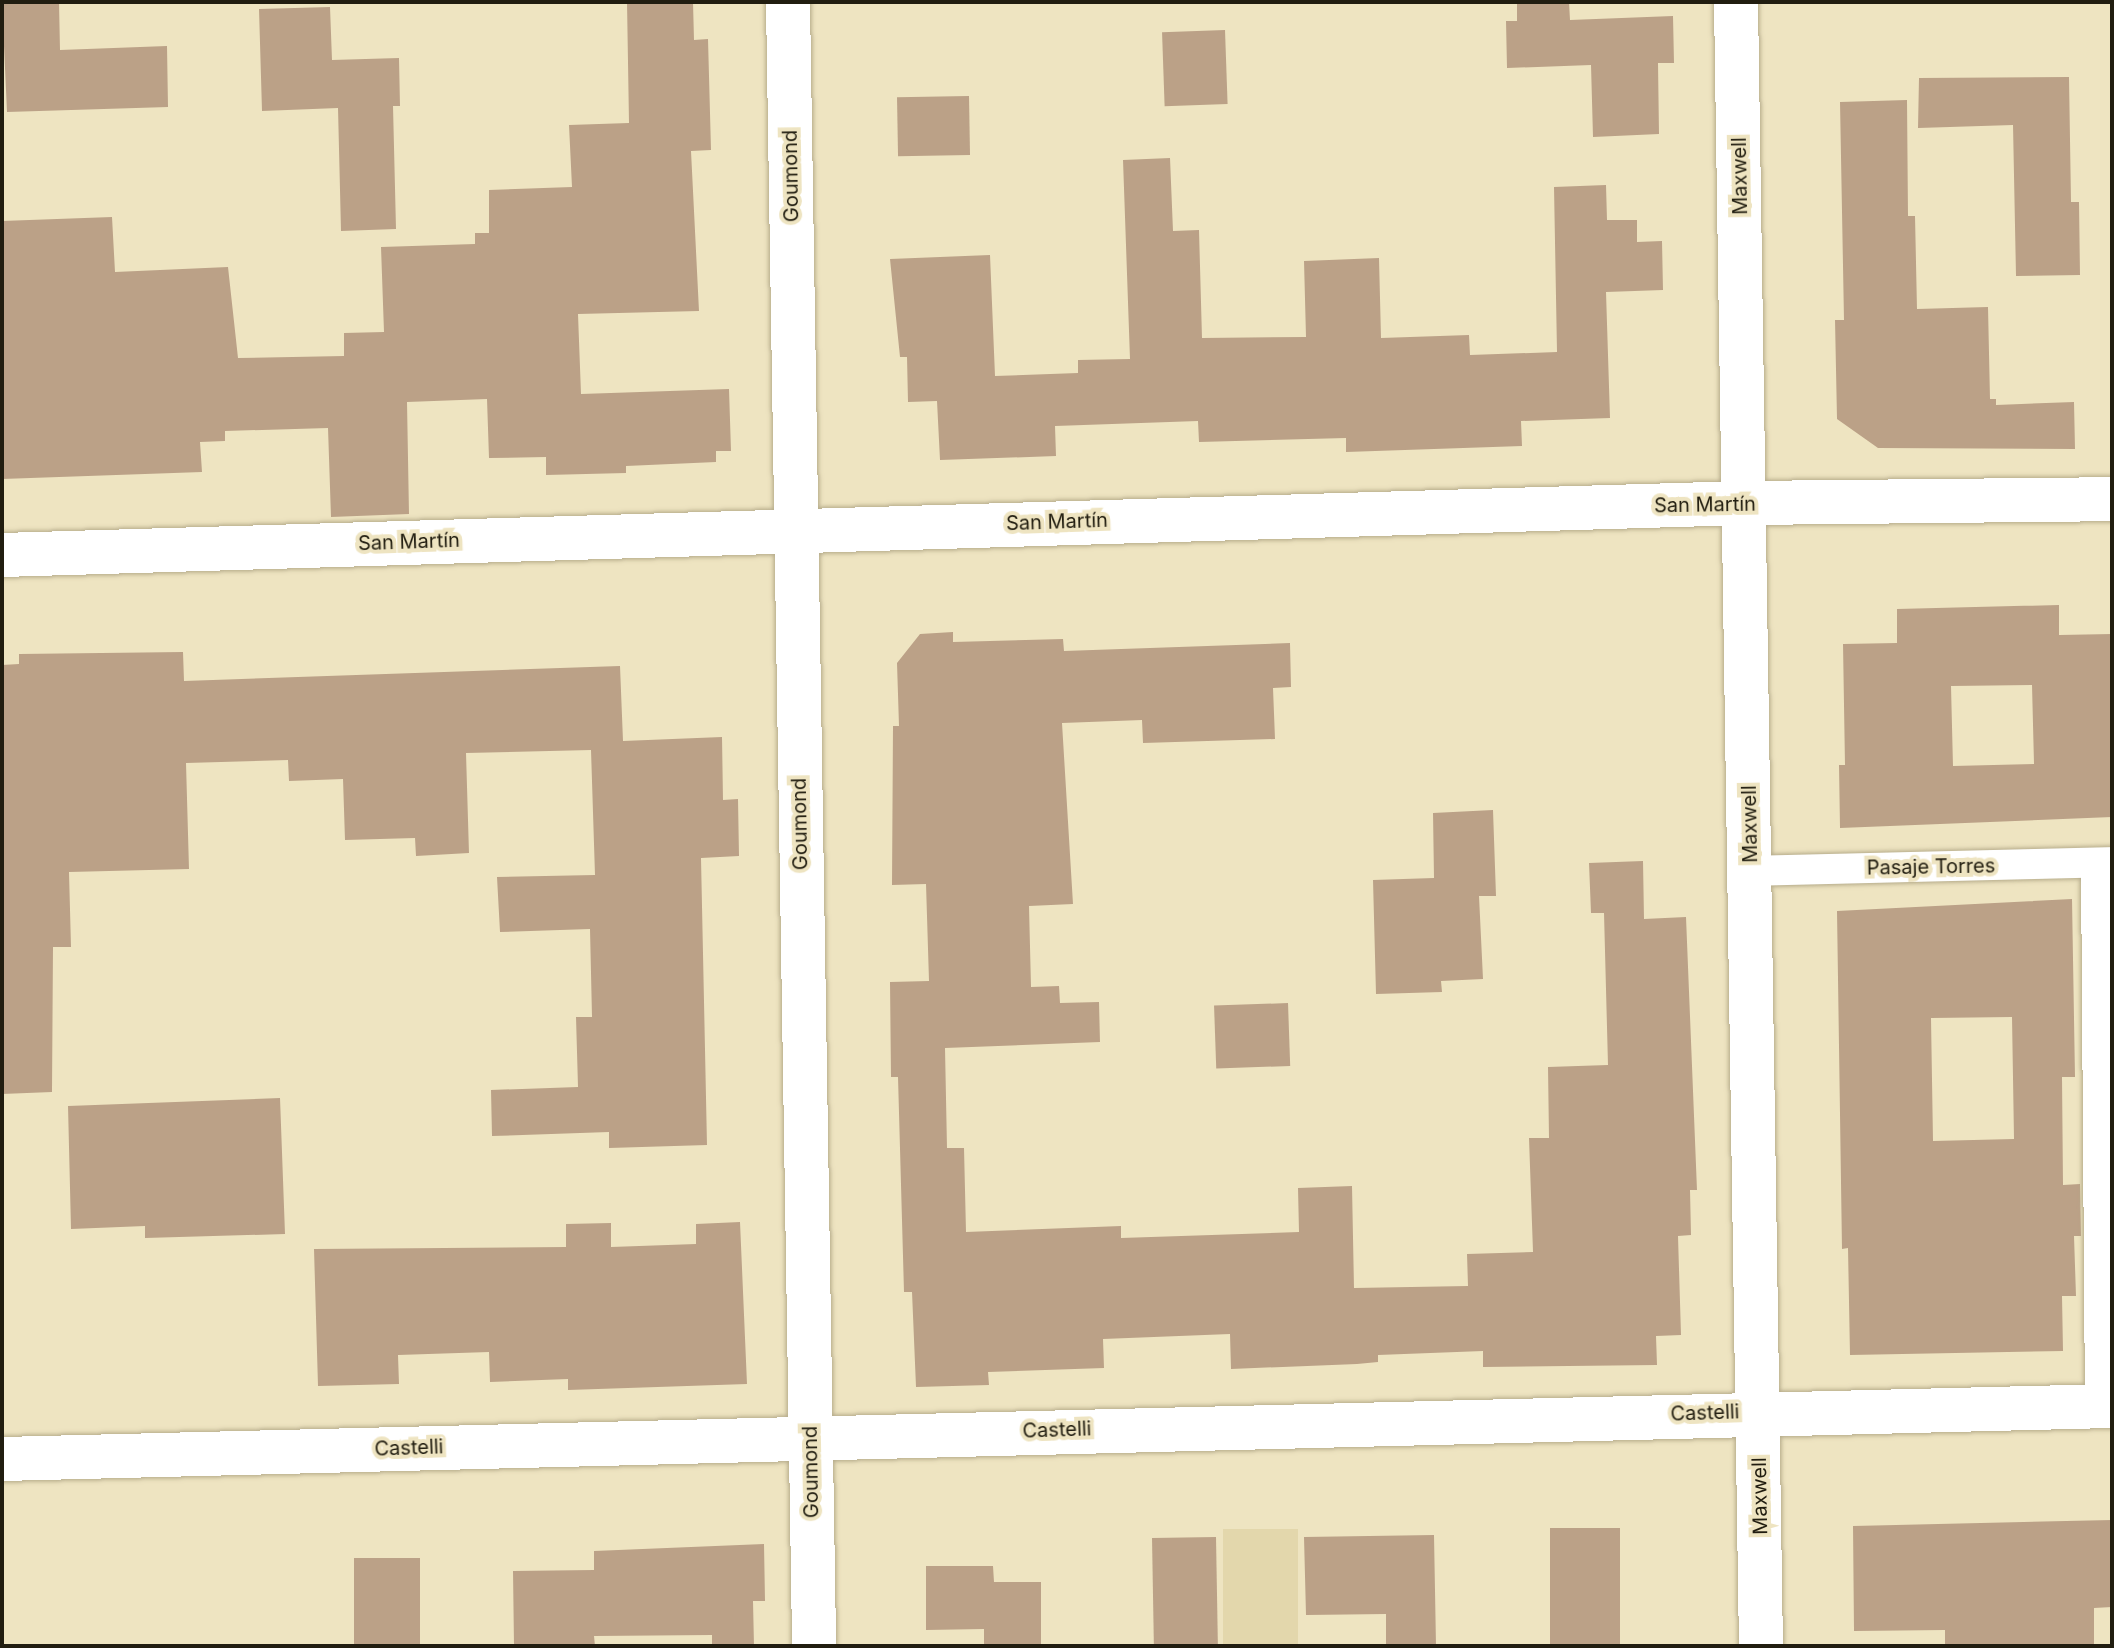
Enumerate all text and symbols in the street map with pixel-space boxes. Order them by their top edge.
street label: Goumond [778,130,804,222]
street label: Maxwell [1727,137,1753,215]
street label: San Martín [1654,492,1756,518]
street label: San Martín [1006,508,1108,536]
street label: San Martín [358,528,460,556]
street label: Goumond [787,778,813,870]
street label: Maxwell [1737,785,1763,863]
street label: Pasaje Torres [1867,854,1995,880]
street label: Castelli [1670,1400,1740,1426]
street label: Castelli [1022,1417,1092,1443]
street label: Goumond [798,1426,824,1518]
street label: Castelli [374,1435,444,1461]
street label: Maxwell [1747,1457,1773,1535]

